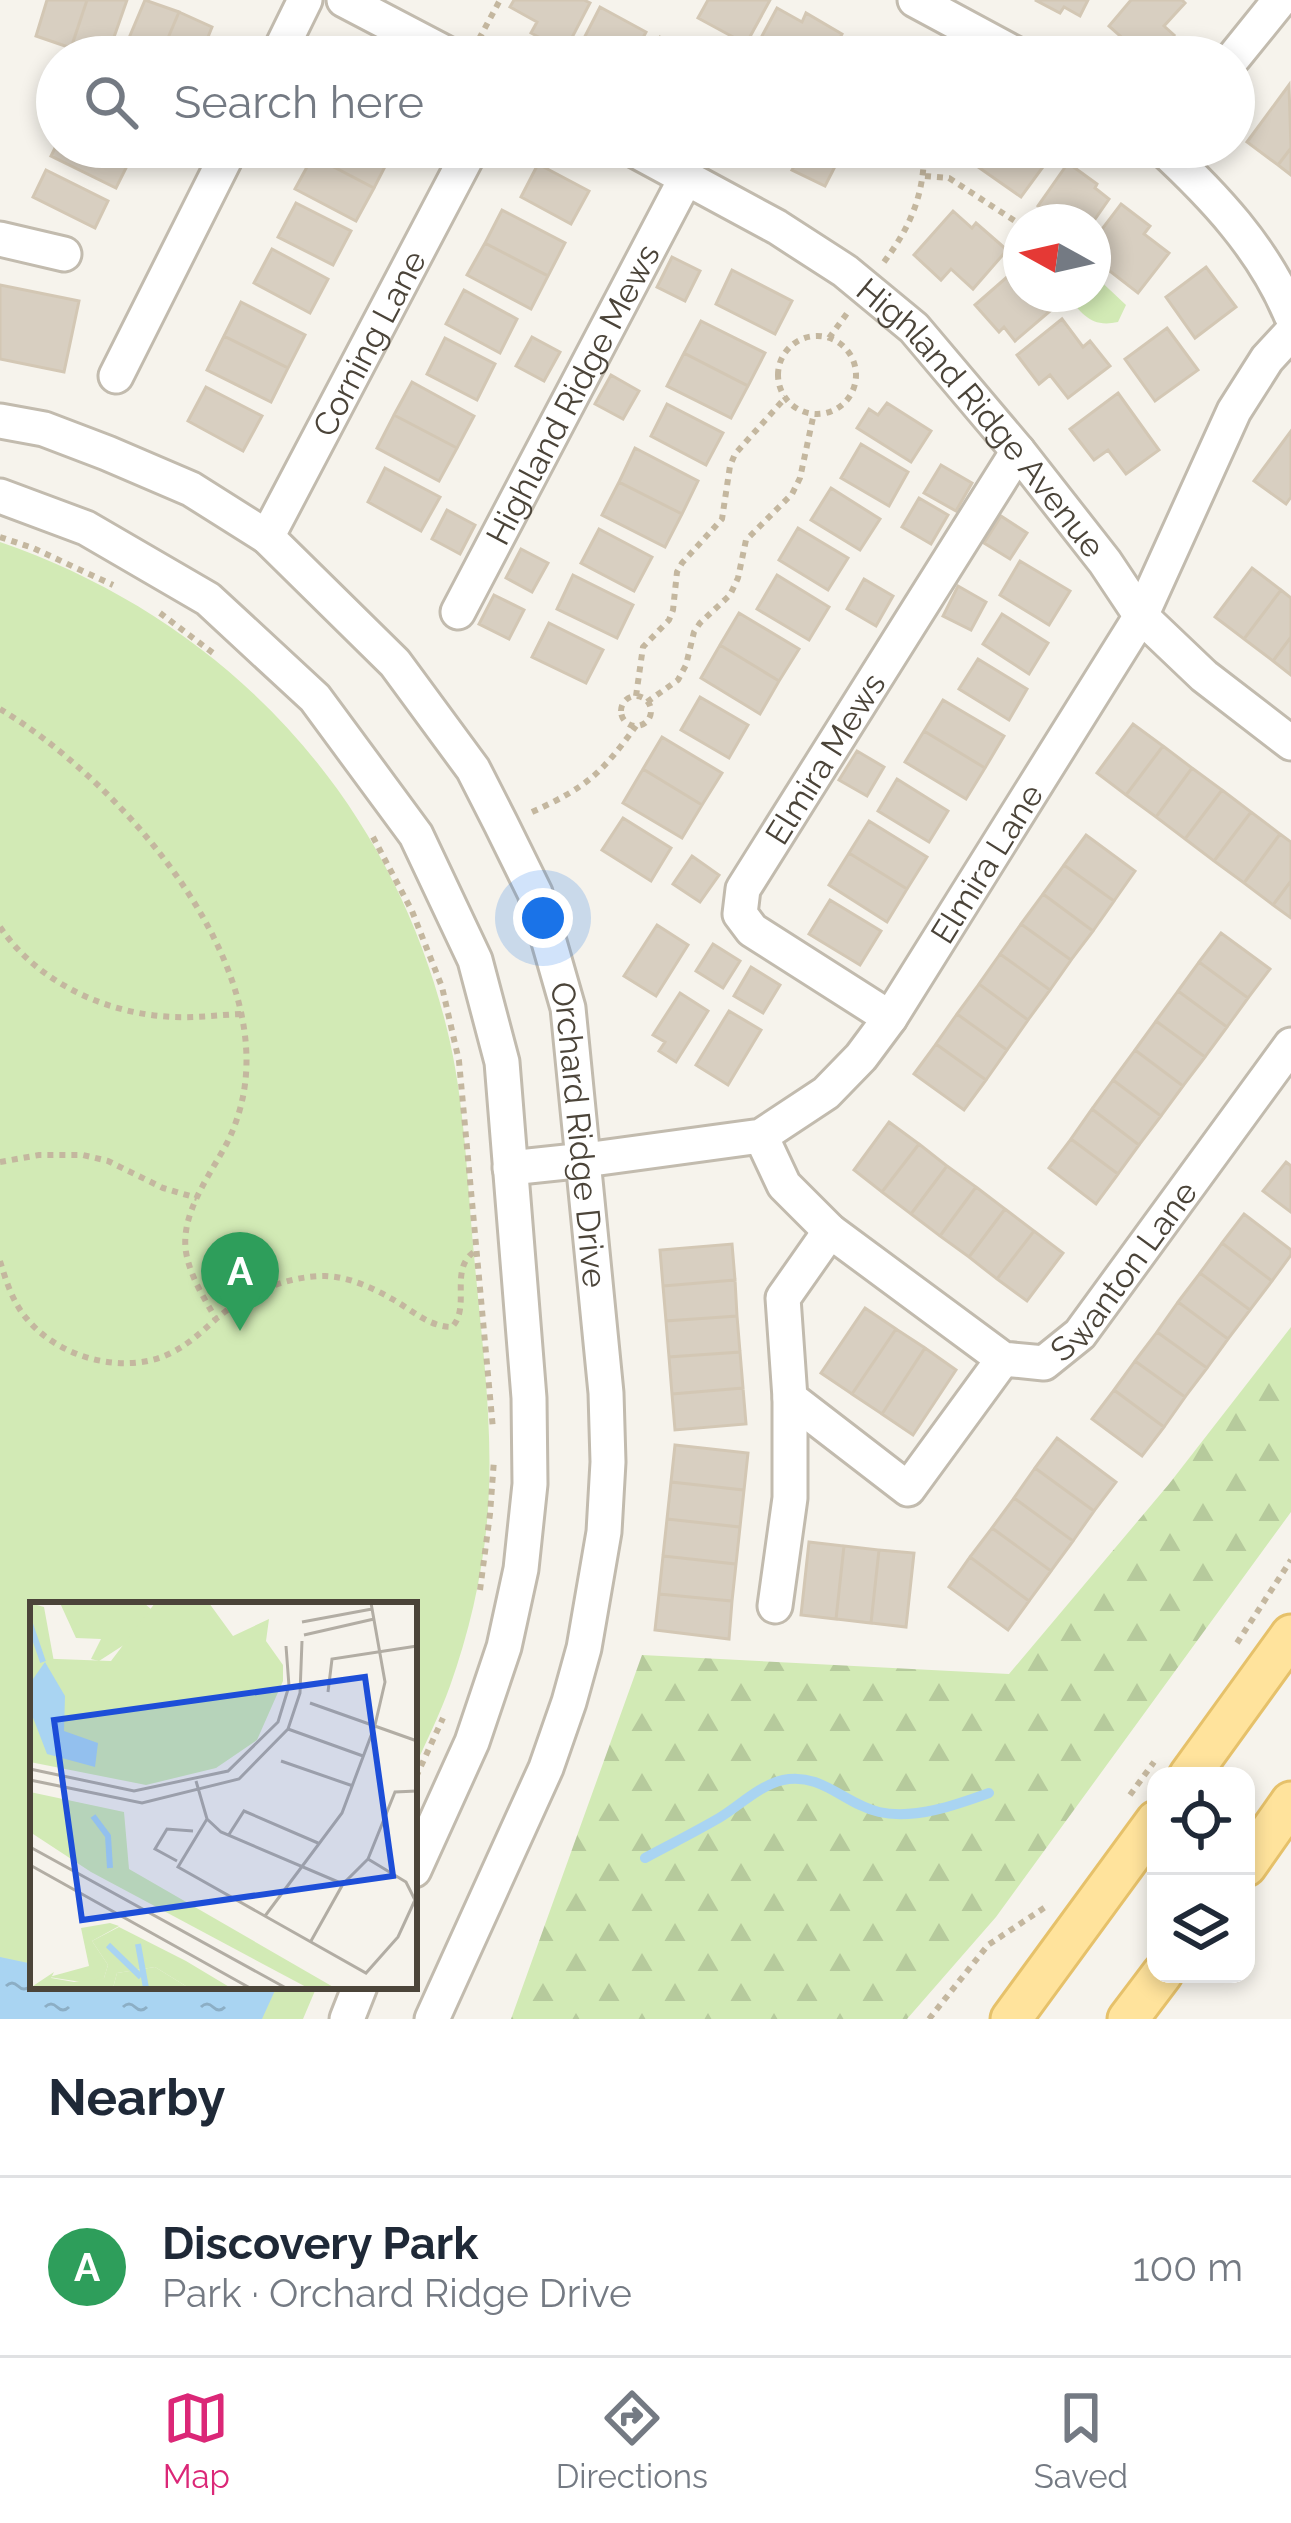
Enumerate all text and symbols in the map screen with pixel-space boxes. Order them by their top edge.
search box [36,36,1255,168]
icon: search [78,69,144,135]
text: Search here [174,76,424,129]
north arrow [1003,204,1111,312]
street label: Highland Ridge Mews [478,238,668,551]
street label: Corning Lane [305,244,434,443]
street label: Highland Ridge Avenue [849,270,1113,565]
street label: Elmira Mews [757,666,894,851]
street label: Elmira Lane [923,777,1051,951]
your location [513,888,573,948]
street label: Orchard Ridge Drive [541,977,614,1289]
street label: Swanton Lane [1043,1174,1205,1370]
pin: A [201,1232,279,1331]
inset map [30,1602,417,1989]
map controls [1147,1767,1255,1983]
button: locate [1147,1767,1255,1875]
button: layers [1147,1875,1255,1983]
text: Nearby [48,2067,225,2127]
text: Discovery Park [162,2217,478,2270]
text: A [74,2244,100,2290]
text: 100 m [1133,2244,1243,2290]
text: Park · Orchard Ridge Drive [162,2270,632,2316]
tab: Map [163,2385,230,2496]
tab: Directions [556,2385,708,2496]
tab: Saved [1034,2385,1128,2496]

